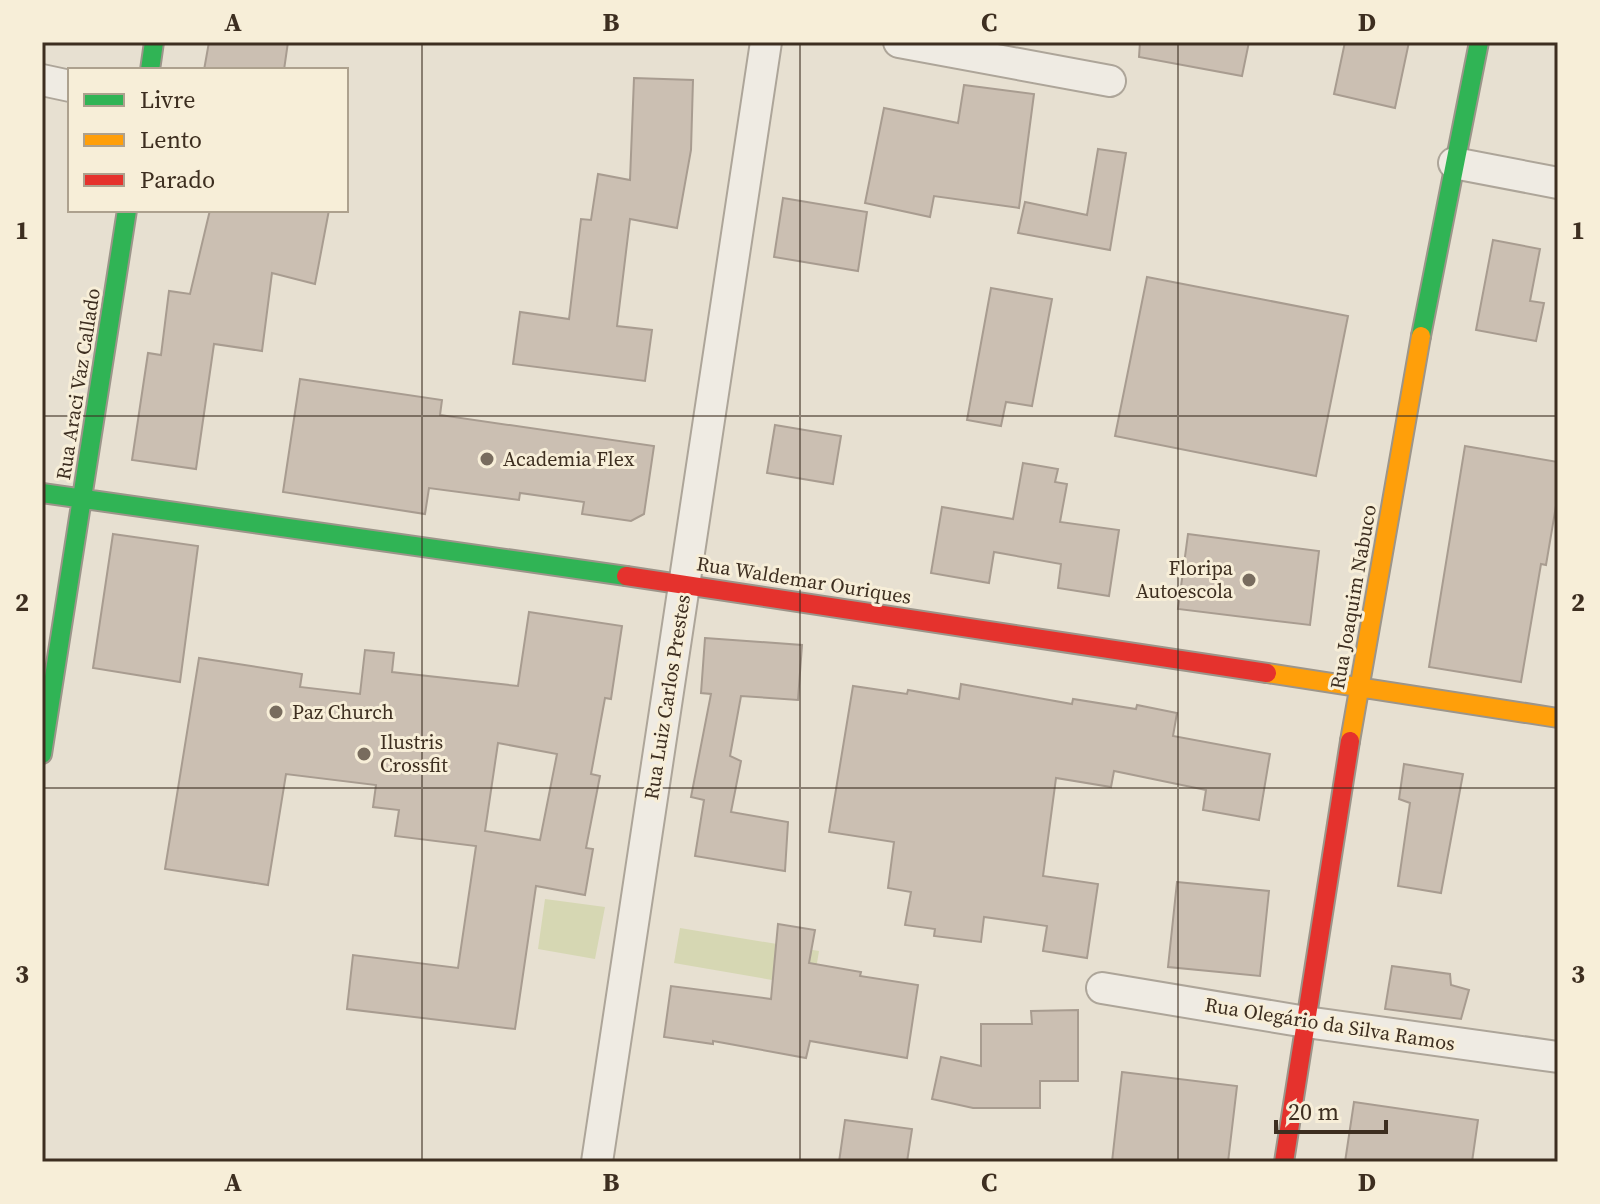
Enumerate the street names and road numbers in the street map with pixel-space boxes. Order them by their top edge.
street label: Rua Araci Vaz Callado [49,286,107,482]
street label: Rua Joaquim Nabuco [1323,502,1383,692]
street label: Rua Waldemar Ouriques [695,549,913,611]
street label: Rua Luiz Carlos Prestes [637,592,697,802]
street label: Rua Olegário da Silva Ramos [1203,990,1457,1058]

